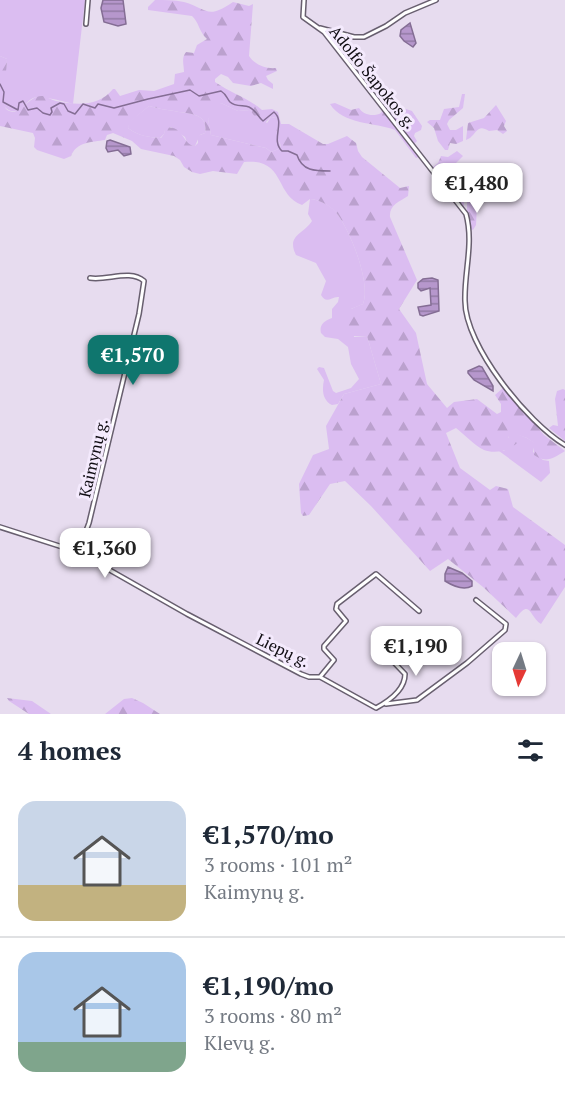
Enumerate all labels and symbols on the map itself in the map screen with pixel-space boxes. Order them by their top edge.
street label: Adolfo Šapokos g. [325,21,421,133]
pin: €1,480 [428,163,526,214]
pin: €1,570 [84,335,182,386]
street label: Kaimynų g. [73,416,113,500]
pin: €1,360 [56,528,154,579]
pin: €1,190 [367,626,465,677]
street label: Liepų g. [253,628,313,672]
north arrow [492,642,546,696]

